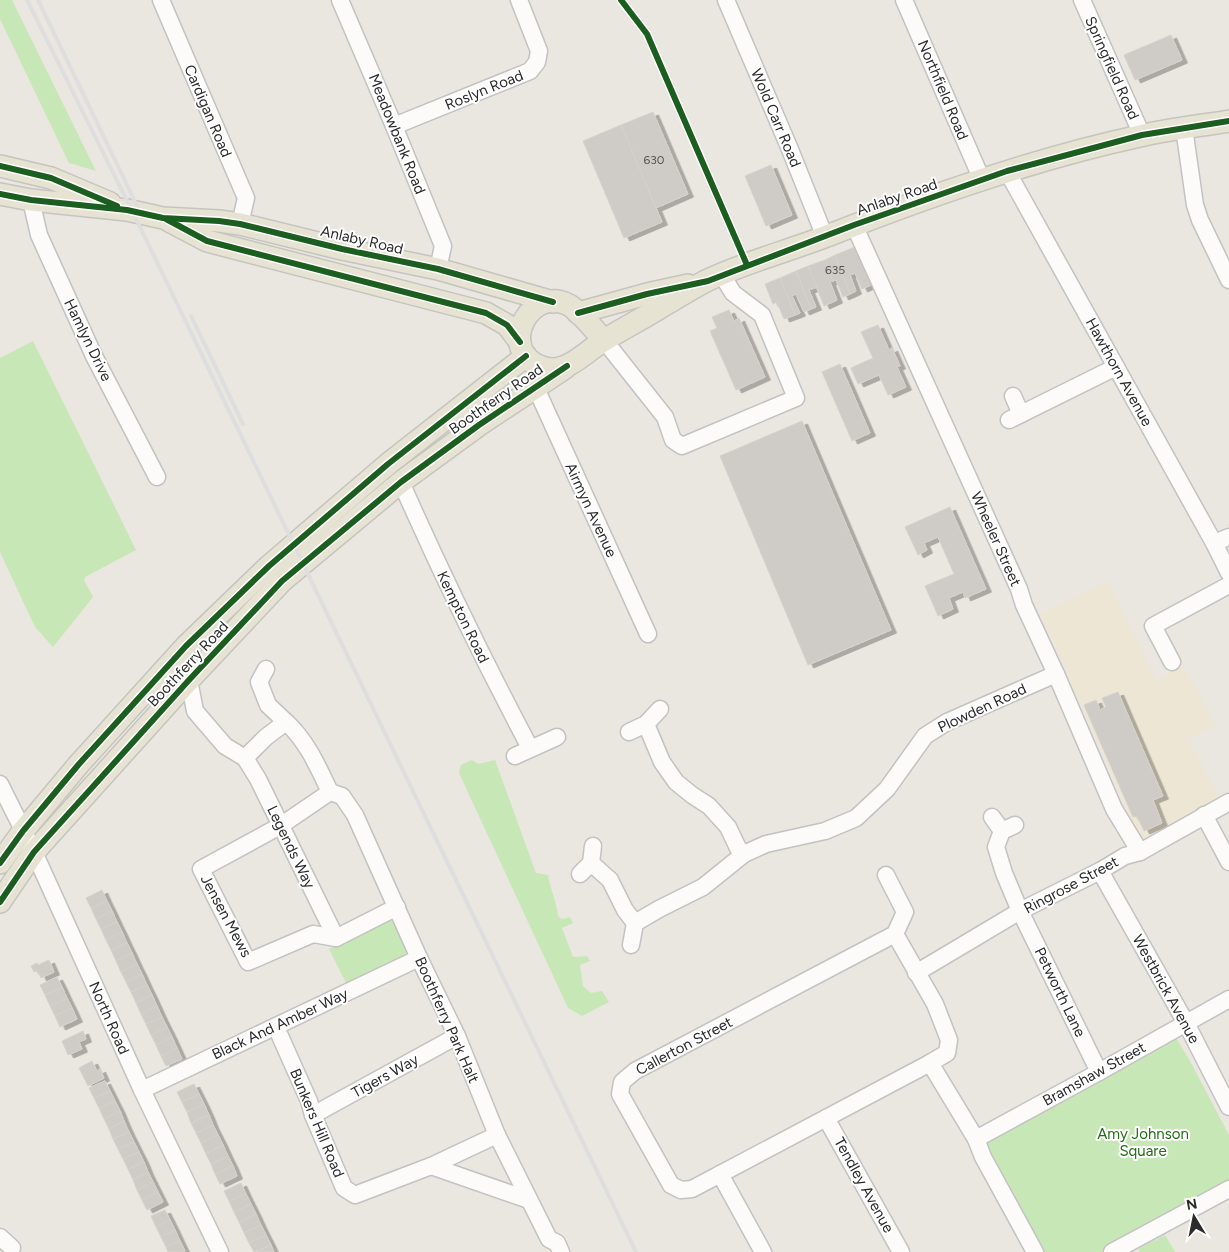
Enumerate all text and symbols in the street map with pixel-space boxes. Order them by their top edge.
street label: Springfield Road [1081,13,1143,123]
street label: Northfield Road [914,37,972,143]
street label: Cardigan Road [180,62,236,160]
street label: Roslyn Road [442,66,526,114]
street label: Wold Carr Road [747,66,805,170]
street label: Meadowbank Road [365,71,429,197]
house number: 630 [643,153,665,167]
street label: Anlaby Road [854,175,940,219]
street label: Anlaby Road [319,222,405,258]
house number: 635 [825,263,845,277]
street label: Hamlyn Drive [60,296,116,384]
street label: Hawthorn Avenue [1082,315,1156,429]
street label: Boothferry Road [446,360,546,438]
street label: Airmyn Avenue [561,460,621,560]
street label: Wheeler Street [967,489,1025,589]
street label: Kempton Road [433,568,493,666]
street label: Boothferry Road [144,617,232,711]
street label: Plowden Road [935,680,1029,736]
street label: Legends Way [263,803,319,892]
street label: Ringrose Street [1021,852,1122,918]
street label: Jensen Mews [197,872,255,960]
street label: Westbrick Avenue [1129,931,1203,1047]
street label: Petworth Lane [1031,944,1089,1040]
street label: Boothferry Park Halt [411,954,483,1086]
street label: North Road [85,979,133,1057]
street label: Black And Amber Way [209,984,351,1063]
street label: Callerton Street [633,1013,736,1079]
street label: Bramshaw Street [1039,1038,1149,1110]
street label: Tigers Way [348,1050,422,1102]
street label: Bunkers Hill Road [286,1066,348,1180]
park label: Amy Johnson Square [1097,1125,1189,1160]
street label: Tendley Avenue [830,1134,898,1236]
north arrow [1169,1192,1219,1242]
text: N [1185,1195,1199,1214]

